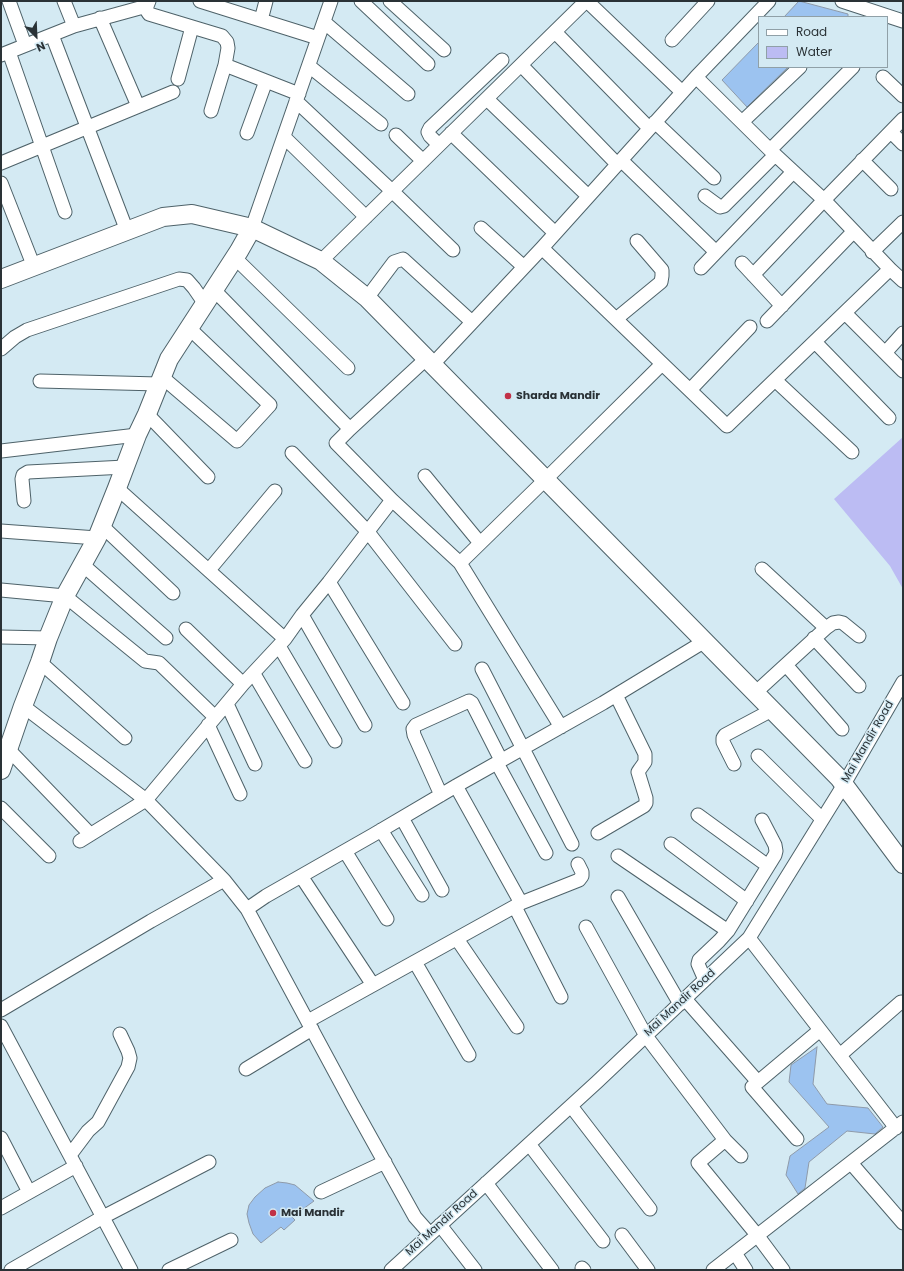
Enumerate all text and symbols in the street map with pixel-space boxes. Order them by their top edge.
north arrow [16,16,56,56]
legend [758,16,888,68]
text: Road [796,23,827,40]
text: N [34,38,48,56]
text: Water [796,43,832,60]
place label: Sharda Mandir [516,389,600,403]
marker: Sharda Mandir [503,391,513,401]
street label: Mai Mandir Road [839,699,897,785]
street label: Mai Mandir Road [642,967,718,1039]
street label: Mai Mandir Road [403,1187,481,1259]
place label: Mai Mandir [281,1206,345,1220]
marker: Mai Mandir [268,1208,278,1218]

